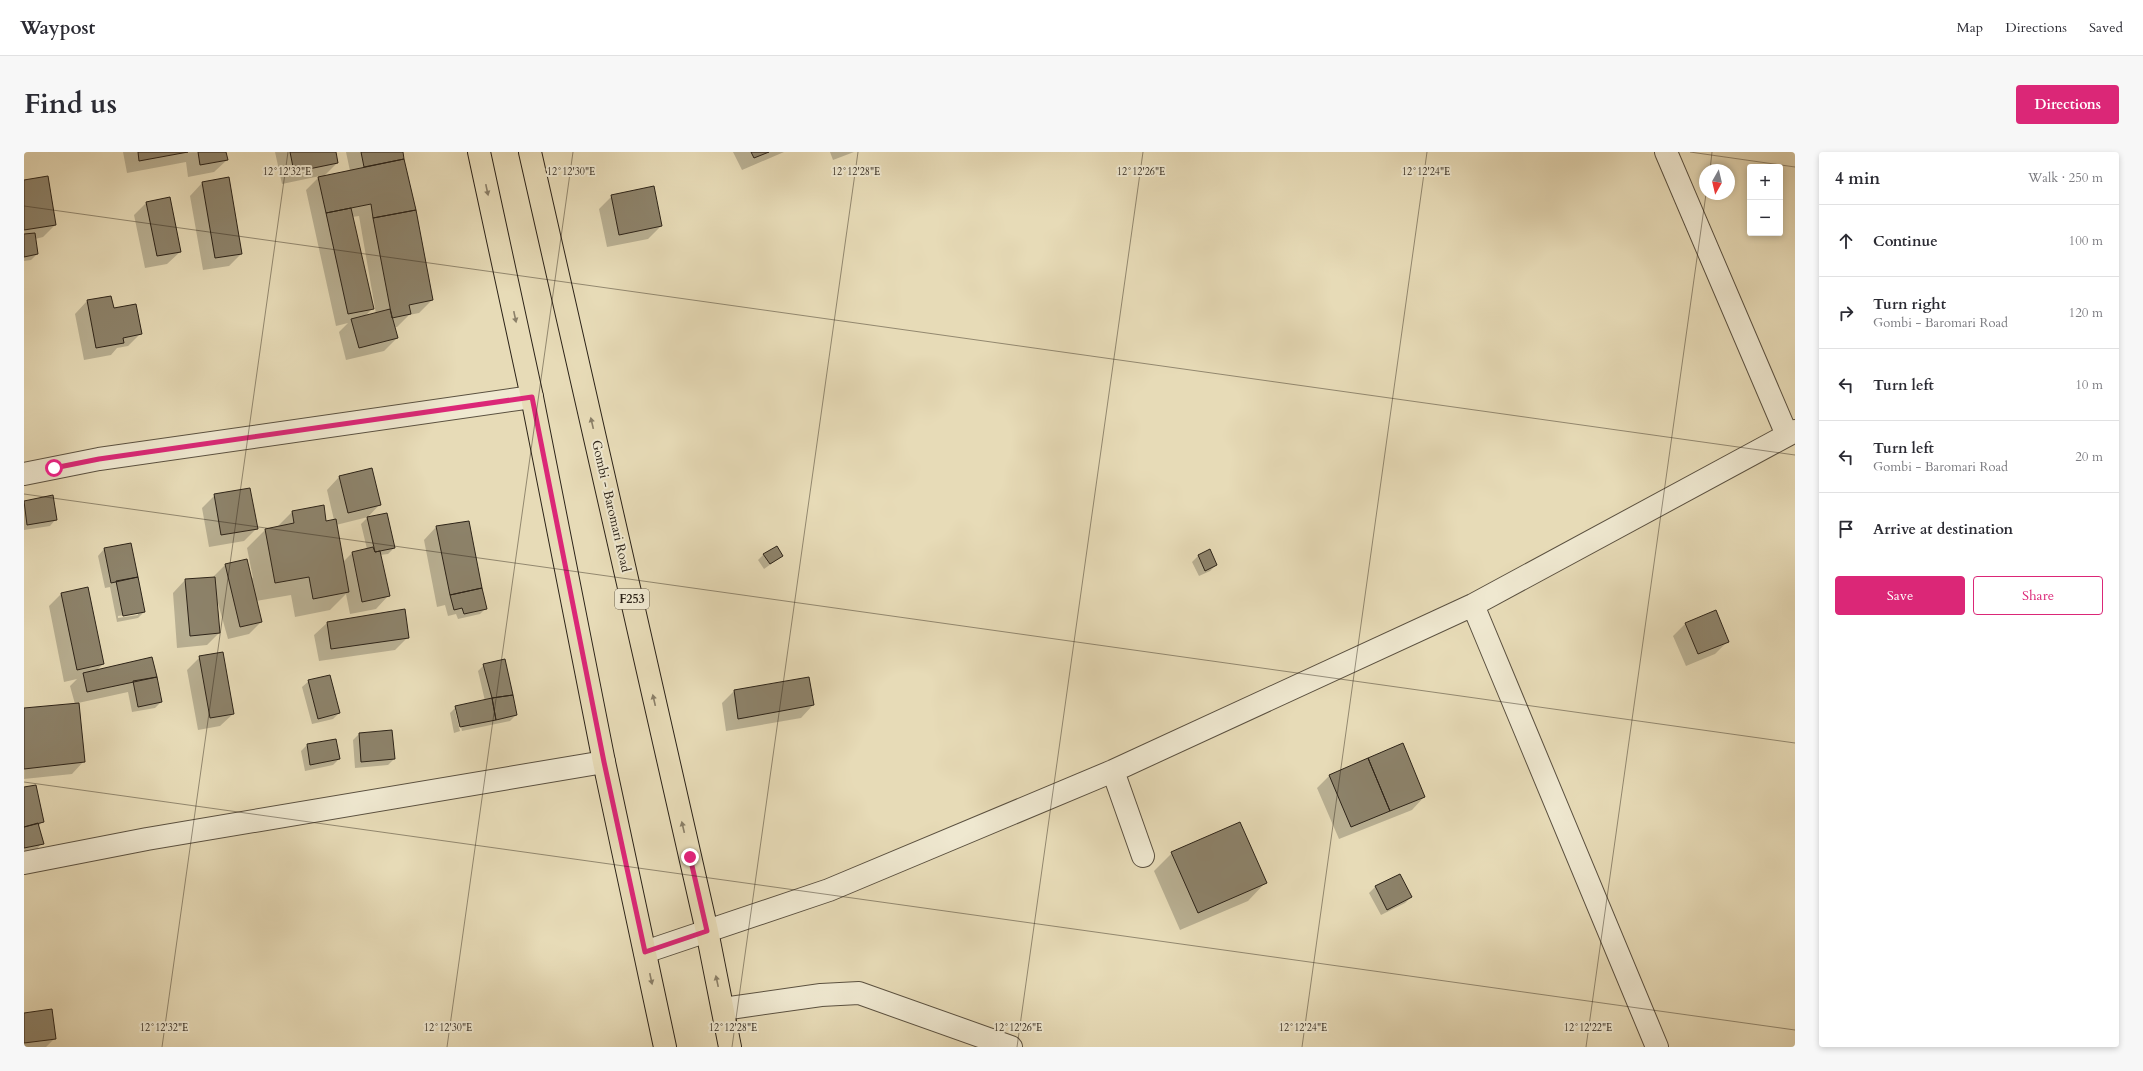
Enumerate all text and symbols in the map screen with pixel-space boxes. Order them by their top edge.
text: Waypost [20,15,95,41]
text: Map [1957,18,1983,37]
text: Directions [2005,18,2067,37]
text: Saved [2089,18,2123,37]
text: Find us [24,85,117,123]
button: Directions [2016,85,2119,124]
north arrow [1699,164,1735,200]
map controls [1747,164,1783,236]
button: + [1747,164,1783,200]
text: 12°12'32"E [263,165,311,179]
text: 12°12'30"E [547,165,595,179]
text: 12°12'28"E [832,165,880,179]
text: 12°12'26"E [1117,165,1165,179]
text: 12°12'24"E [1402,165,1450,179]
text: 4 min [1835,167,1880,190]
text: Walk · 250 m [2028,169,2103,187]
one-way arrow [485,184,491,196]
button: − [1747,200,1783,236]
icon: ahead [1835,230,1857,252]
text: Continue [1873,231,1938,251]
text: 100 m [2069,232,2103,250]
text: Turn right [1873,294,1946,314]
icon: right [1835,302,1857,324]
text: 120 m [2069,304,2103,322]
one-way arrow [513,311,519,323]
text: Gombi - Baromari Road [1873,314,2008,332]
icon: left [1835,374,1857,396]
text: Turn left [1873,375,1934,395]
text: 10 m [2075,376,2103,394]
one-way arrow [588,417,594,429]
street label: Gombi - Baromari Road [587,438,635,574]
text: Turn left [1873,438,1934,458]
icon: left [1835,446,1857,468]
text: 20 m [2075,448,2103,466]
text: Gombi - Baromari Road [1873,458,2008,476]
route start [45,459,63,477]
icon: arrive [1835,518,1857,540]
text: Arrive at destination [1873,519,2013,539]
button: Save [1835,576,1965,615]
button: Share [1973,576,2103,615]
road number: F253 [615,589,649,609]
one-way arrow [651,694,657,706]
one-way arrow [680,821,686,833]
route end [681,848,699,866]
one-way arrow [648,973,654,985]
one-way arrow [714,975,720,987]
text: 12°12'32"E [140,1021,188,1035]
text: 12°12'30"E [424,1021,472,1035]
text: 12°12'28"E [709,1021,757,1035]
text: 12°12'26"E [994,1021,1042,1035]
text: 12°12'24"E [1279,1021,1327,1035]
text: 12°12'22"E [1564,1021,1612,1035]

